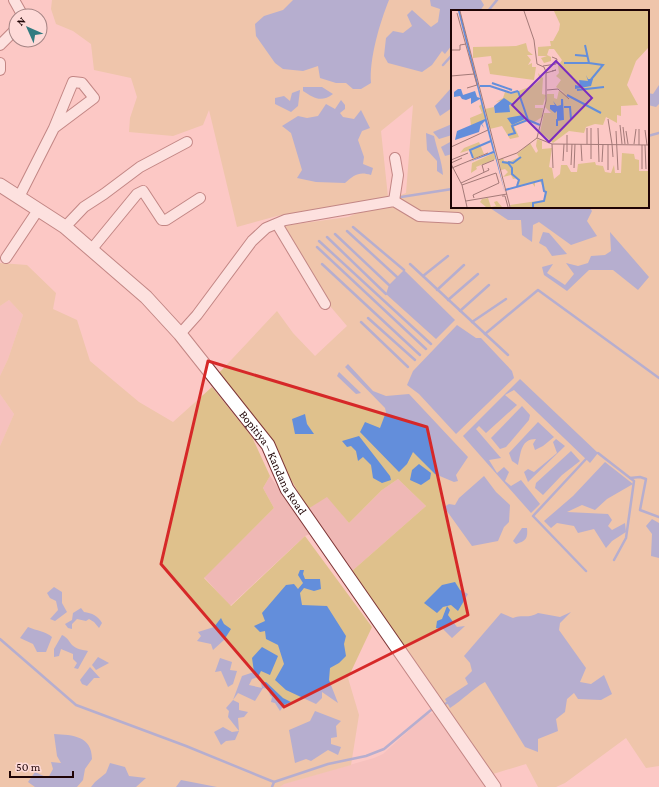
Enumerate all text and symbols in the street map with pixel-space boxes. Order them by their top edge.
north arrow [8,8,48,48]
inset map [451,10,649,208]
text: N [14,14,28,28]
street label: Bopitiya – Kandana Road [236,408,310,518]
scale bar [10,753,73,779]
text: 50 m [16,760,41,774]

